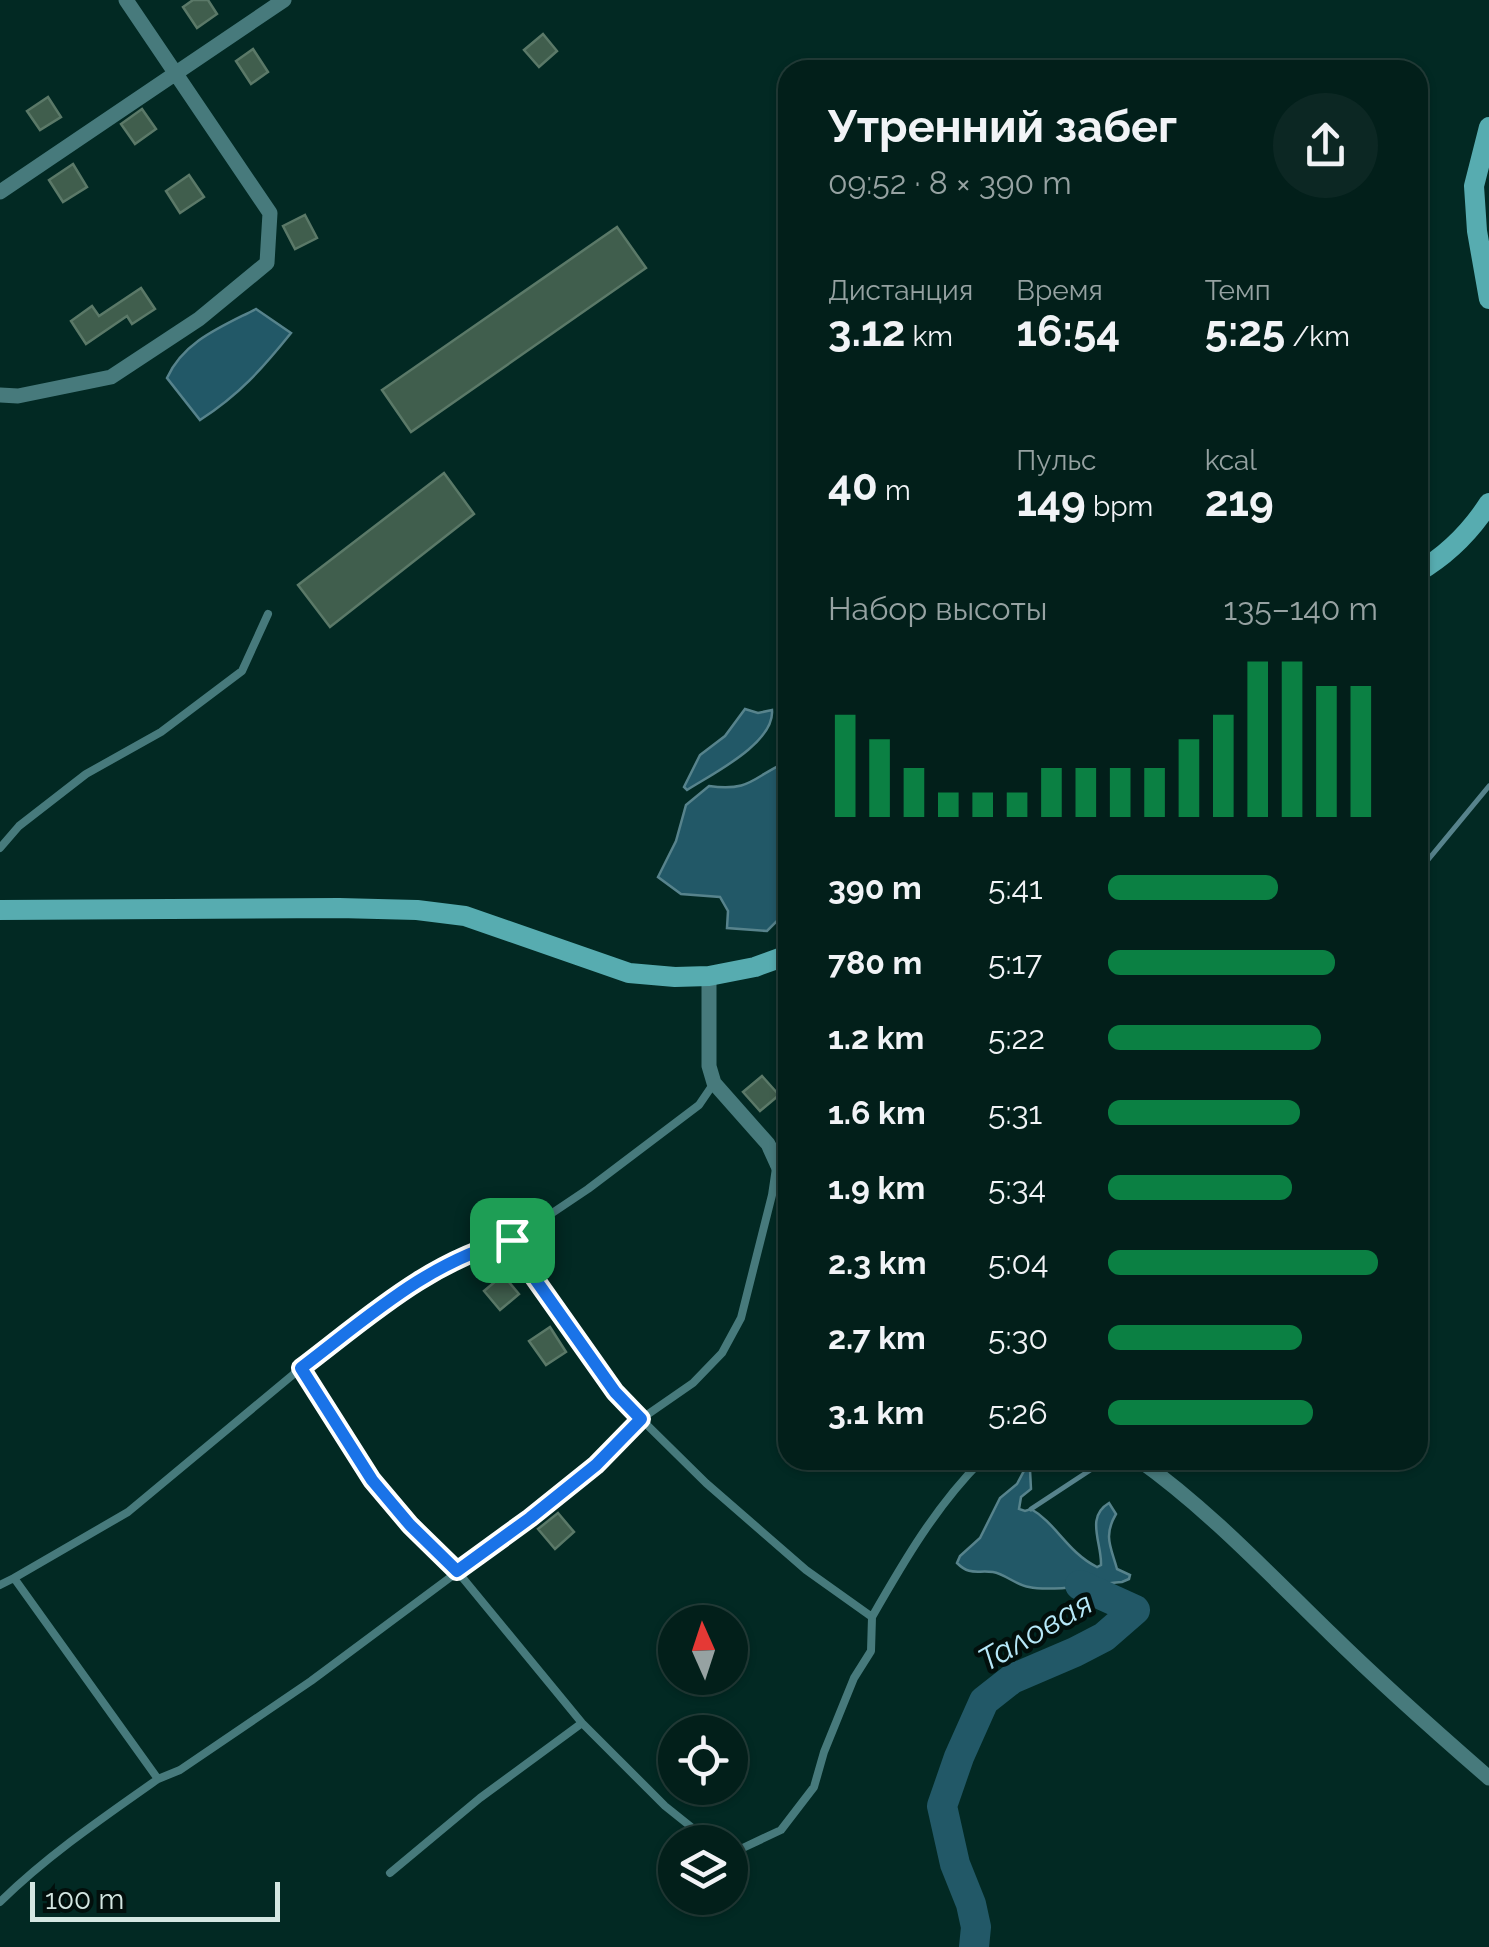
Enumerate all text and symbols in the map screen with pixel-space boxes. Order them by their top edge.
button: share [1273,93,1378,198]
text: Утренний забег [828,100,1177,153]
text: 09:52 · 8 × 390 m [828,164,1072,201]
text: Дистанция [828,274,973,307]
text: Время [1016,274,1103,307]
text: Темп [1205,274,1271,307]
text: 3.12 [828,307,905,356]
text: 16:54 [1016,307,1120,356]
text: 5:25 [1205,307,1285,356]
text: km [905,320,953,353]
text: /km [1285,320,1350,353]
text: Пульс [1016,444,1096,477]
text: kcal [1205,444,1257,477]
text: 40 [828,461,878,510]
text: m [878,474,911,507]
text: 149 [1016,477,1086,526]
text: 219 [1205,477,1274,526]
text: bpm [1086,490,1153,523]
text: Набор высоты [828,590,1048,627]
text: 135–140 m [1224,590,1378,627]
text: 390 m [828,869,922,906]
text: 5:41 [988,869,1043,906]
text: 780 m [828,944,922,981]
text: 5:17 [988,944,1042,981]
text: 1.2 km [828,1019,924,1056]
text: 5:22 [988,1019,1045,1056]
text: 1.6 km [828,1094,926,1131]
text: 5:31 [988,1094,1042,1131]
text: 1.9 km [828,1169,925,1206]
text: 5:34 [988,1169,1046,1206]
pin [470,1198,555,1283]
icon: arrive [485,1213,540,1268]
text: 2.3 km [828,1244,926,1281]
text: 5:04 [988,1244,1049,1281]
text: 2.7 km [828,1319,926,1356]
text: 5:30 [988,1319,1048,1356]
text: 3.1 km [828,1394,924,1431]
text: 5:26 [988,1394,1047,1431]
water label: Таловая [971,1584,1099,1678]
north arrow [658,1605,748,1695]
map controls [658,1605,748,1915]
button: locate [658,1715,748,1805]
button: layers [658,1825,748,1915]
scale bar [30,1877,280,1922]
text: 100 m [45,1883,124,1916]

